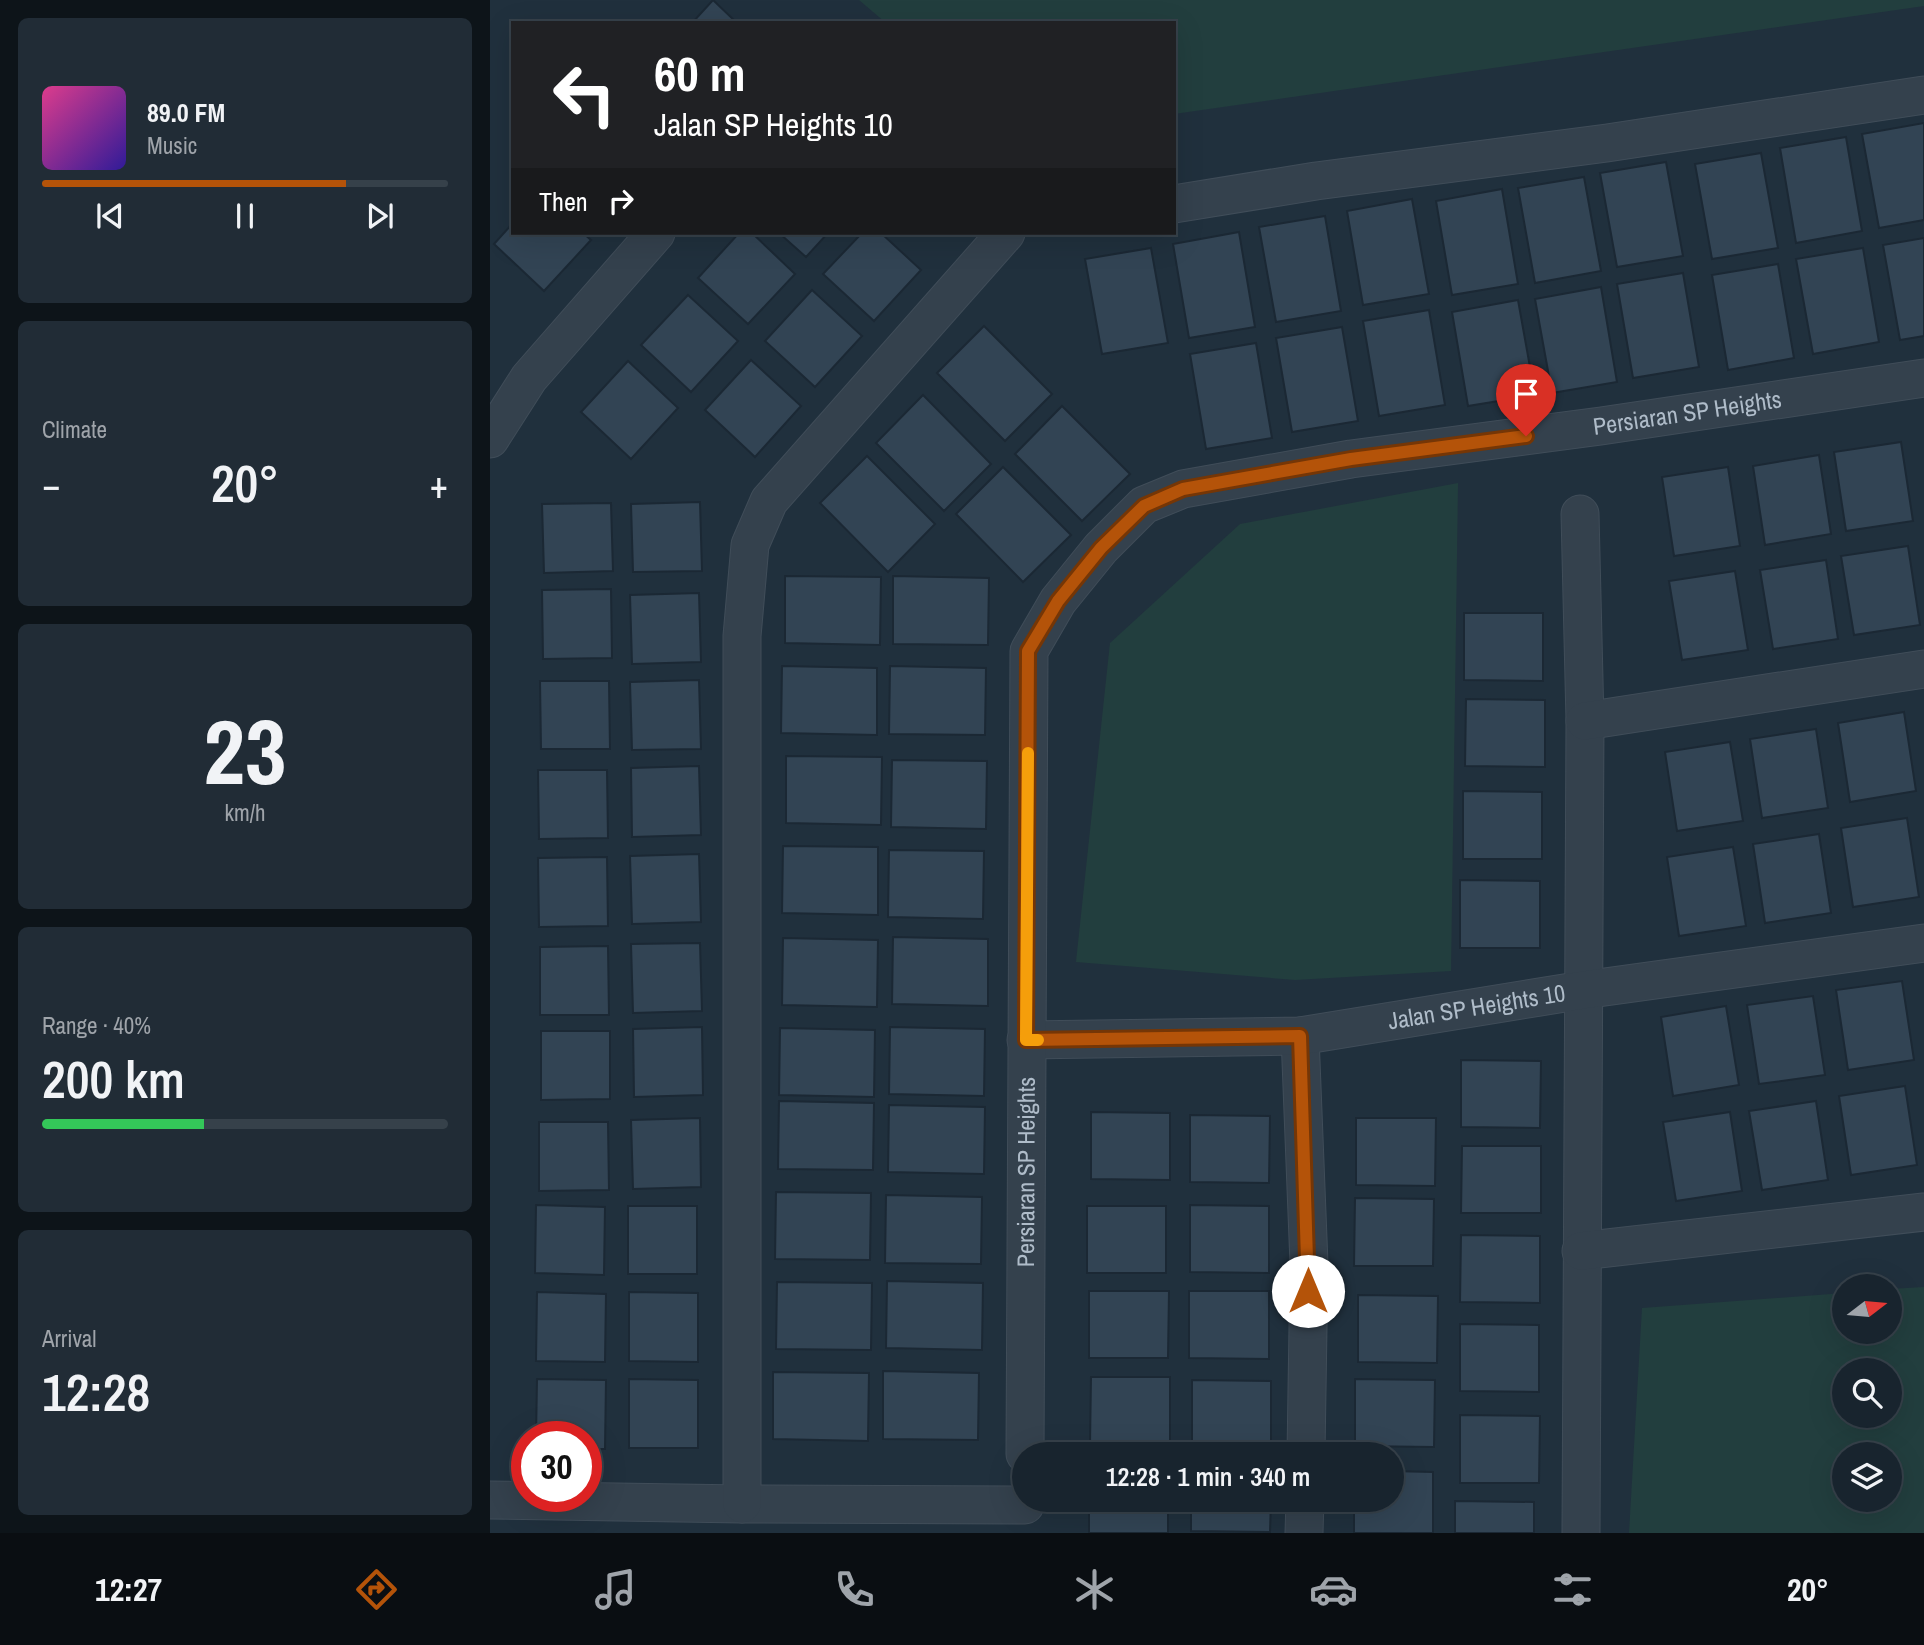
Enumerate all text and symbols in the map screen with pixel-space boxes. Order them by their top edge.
text: 60 m [654,40,746,106]
icon: left [539,49,630,140]
text: 89.0 FM [147,95,225,130]
text: Jalan SP Heights 10 [654,103,893,146]
text: Music [147,130,197,161]
icon: right [602,182,640,220]
text: Then [539,184,588,219]
icon: previous [91,197,129,235]
icon: pause [226,197,264,235]
icon: next [361,197,399,235]
pin [1496,364,1556,436]
icon: arrive [1507,375,1545,413]
street label: Persiaran SP Heights [1591,382,1783,442]
text: Climate [42,414,107,445]
text: 20° [211,448,279,518]
text: − [42,459,60,510]
text: + [430,459,448,510]
text: 23 [204,690,287,812]
text: km/h [225,797,265,828]
street label: Jalan SP Heights 10 [1385,976,1568,1036]
text: Range · 40% [42,1010,151,1041]
text: 200 km [42,1044,185,1114]
street label: Persiaran SP Heights [1009,1077,1042,1267]
position arrow [1271,1254,1345,1328]
north arrow [1832,1274,1902,1344]
map controls [1832,1274,1902,1512]
text: Arrival [42,1323,97,1354]
text: 12:28 [42,1357,150,1427]
button: search [1832,1358,1902,1428]
speed limit sign: 30 [511,1421,602,1512]
button: layers [1832,1442,1902,1512]
text: 12:28 · 1 min · 340 m [1106,1459,1310,1494]
icon: directions [352,1565,401,1614]
icon: music [591,1565,640,1614]
icon: phone [830,1565,879,1614]
icon: climate [1070,1565,1119,1614]
icon: car [1309,1565,1358,1614]
icon: filters [1548,1565,1597,1614]
text: 12:27 [95,1568,162,1611]
text: 20° [1787,1568,1829,1611]

